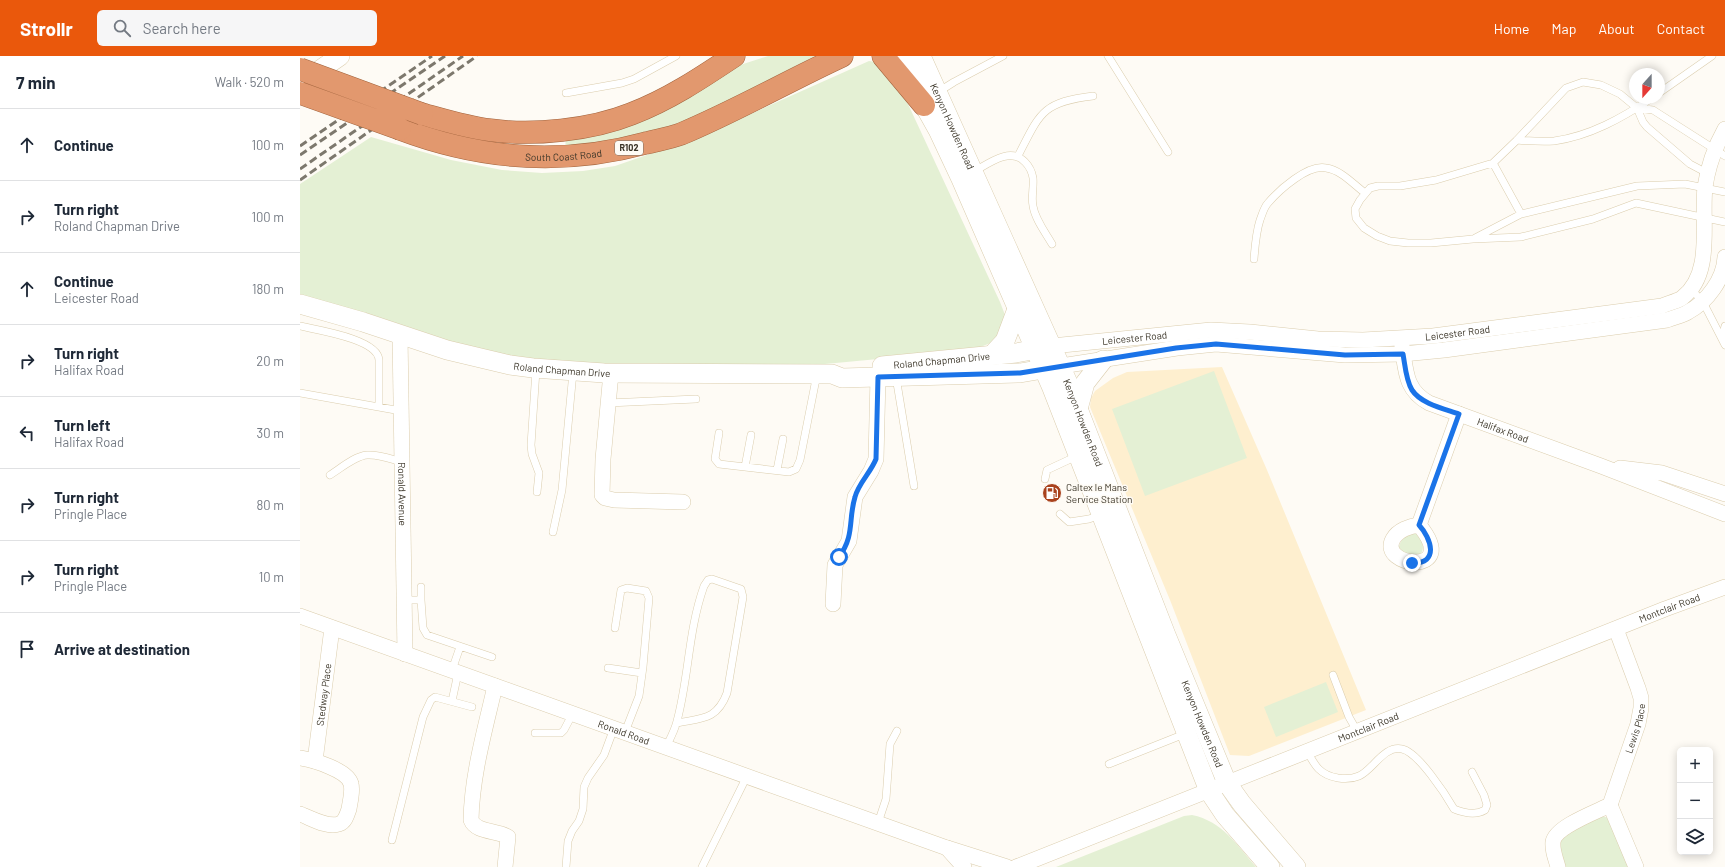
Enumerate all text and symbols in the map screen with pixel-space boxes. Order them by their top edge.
search box [97,10,377,46]
text: Strollr [20,17,73,40]
icon: search [111,17,133,39]
text: Search here [143,19,221,37]
text: Home [1494,20,1530,37]
text: Map [1552,20,1576,37]
text: About [1598,20,1635,37]
text: Contact [1657,20,1705,37]
north arrow [1629,68,1665,104]
text: 7 min [16,72,56,92]
text: Walk · 520 m [215,74,284,90]
street label: Kenyon Howden Road [928,81,977,171]
icon: ahead [16,134,38,156]
text: Continue [54,136,114,154]
text: 100 m [251,137,284,153]
road number: R102 [615,141,643,155]
street label: South Coast Road [525,147,603,163]
text: Turn right [54,200,119,218]
icon: right [16,206,38,228]
text: 100 m [251,209,284,225]
text: Roland Chapman Drive [54,218,180,234]
text: Continue [54,272,114,290]
icon: ahead [16,278,38,300]
text: 180 m [252,281,284,297]
text: Leicester Road [54,290,139,306]
street label: Leicester Road [1425,323,1491,342]
street label: Leicester Road [1101,328,1168,347]
text: Turn right [54,344,119,362]
icon: right [16,350,38,372]
street label: Roland Chapman Drive [893,350,991,371]
text: 20 m [256,353,284,369]
street label: Roland Chapman Drive [513,360,610,379]
text: Halifax Road [54,362,124,378]
street label: Kenyon Howden Road [1061,377,1106,468]
street label: Halifax Road [1476,415,1530,445]
text: Turn left [54,416,110,434]
icon: left [16,422,38,444]
text: 30 m [257,425,284,441]
text: Halifax Road [54,434,124,450]
street label: Ronald Avenue [396,462,409,526]
place label: Caltex le Mans Service Station [1066,481,1132,505]
fuel station icon: Caltex le Mans Service Station [1041,482,1063,504]
text: Turn right [54,488,119,506]
icon: right [16,494,38,516]
text: 80 m [257,497,284,513]
text: Pringle Place [54,506,127,522]
route start [830,548,848,566]
route end [1403,554,1421,572]
text: Turn right [54,560,119,578]
icon: right [16,566,38,588]
text: 10 m [259,569,284,585]
text: Pringle Place [54,578,127,594]
street label: Montclair Road [1637,591,1702,625]
icon: arrive [16,638,38,660]
text: Arrive at destination [54,640,190,658]
street label: Stedway Place [314,663,333,726]
street label: Kenyon Howden Road [1179,679,1226,769]
street label: Lewis Place [1622,704,1647,755]
street label: Montclair Road [1336,710,1400,744]
street label: Ronald Road [596,717,651,747]
map controls [1677,747,1713,855]
button: + [1677,747,1713,783]
button: − [1677,783,1713,819]
button: layers [1677,819,1713,855]

